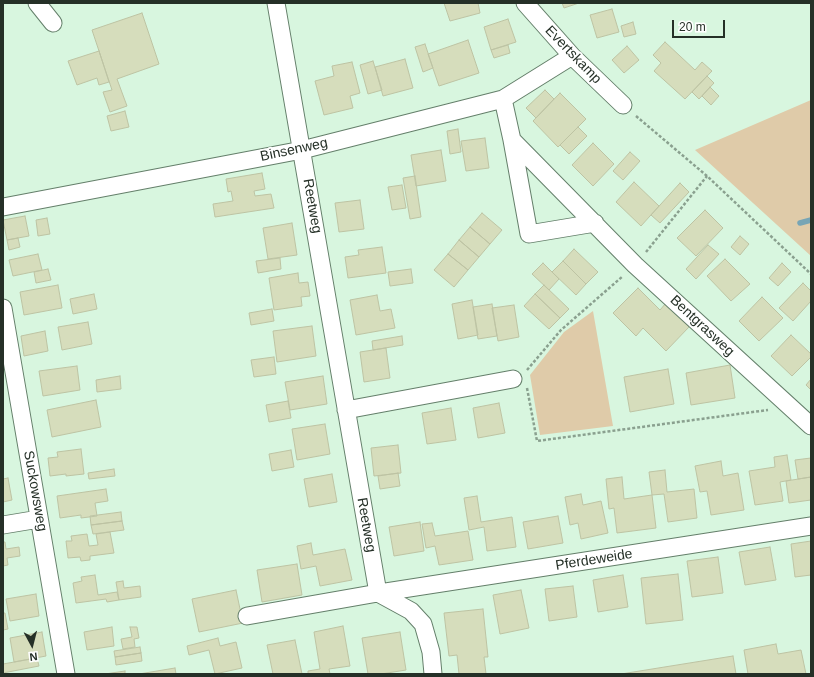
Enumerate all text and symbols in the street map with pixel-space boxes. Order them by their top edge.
scale bar [674,12,727,38]
text: 20 m [679,20,706,34]
street label: Evertskamp [541,23,605,87]
street label: Binsenweg [259,135,329,165]
street label: Reetweg [299,177,325,235]
street label: Bentgrasweg [666,292,738,360]
street label: Suckowsweg [20,449,50,533]
street label: Reetweg [353,496,379,554]
street label: Pferdeweide [554,546,634,574]
north arrow [12,625,52,665]
text: N [29,650,38,663]

